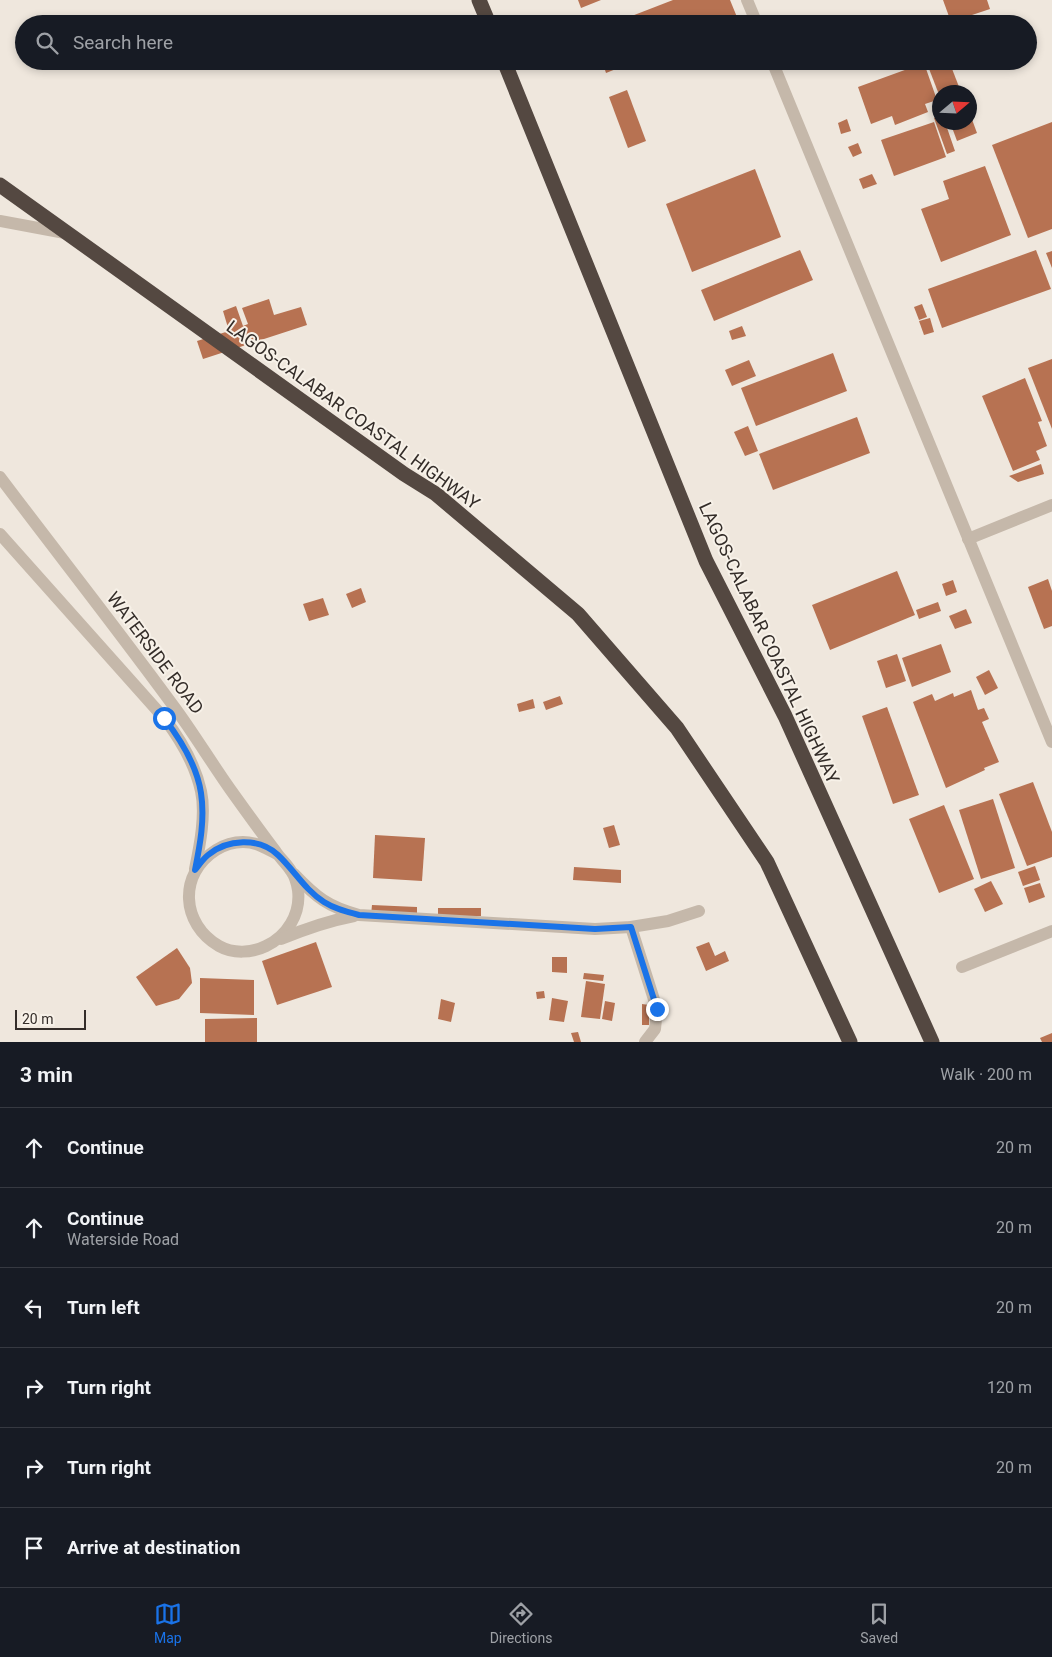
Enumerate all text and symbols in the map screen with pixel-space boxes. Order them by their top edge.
search box [15,15,1037,70]
icon: search [33,29,61,57]
text: Search here [73,31,173,54]
north arrow [932,85,977,130]
street label: LAGOS-CALABAR COASTAL HIGHWAY [223,316,484,514]
street label: LAGOS-CALABAR COASTAL HIGHWAY [695,499,844,787]
street label: WATERSIDE ROAD [103,588,208,718]
route start [153,707,176,730]
route end [646,998,669,1021]
scale bar [15,1007,86,1030]
text: 20 m [22,1011,54,1027]
text: 3 min [20,1063,73,1087]
text: Walk · 200 m [940,1065,1032,1084]
icon: ahead [20,1134,48,1162]
text: Continue [67,1136,144,1159]
text: 20 m [996,1138,1032,1157]
text: Continue [67,1207,144,1230]
icon: ahead [20,1214,48,1242]
text: 20 m [996,1218,1032,1237]
text: Waterside Road [67,1230,179,1249]
icon: left [20,1294,48,1322]
text: Turn left [67,1296,140,1319]
text: 20 m [996,1298,1032,1317]
icon: right [20,1374,48,1402]
text: Turn right [67,1376,151,1399]
text: 120 m [987,1378,1032,1397]
icon: right [20,1454,48,1482]
text: Turn right [67,1456,151,1479]
text: 20 m [996,1458,1032,1477]
icon: arrive [20,1534,48,1562]
text: Arrive at destination [67,1536,240,1559]
tab: Map [154,1600,182,1646]
tab: Directions [490,1600,553,1646]
tab: Saved [860,1600,898,1646]

